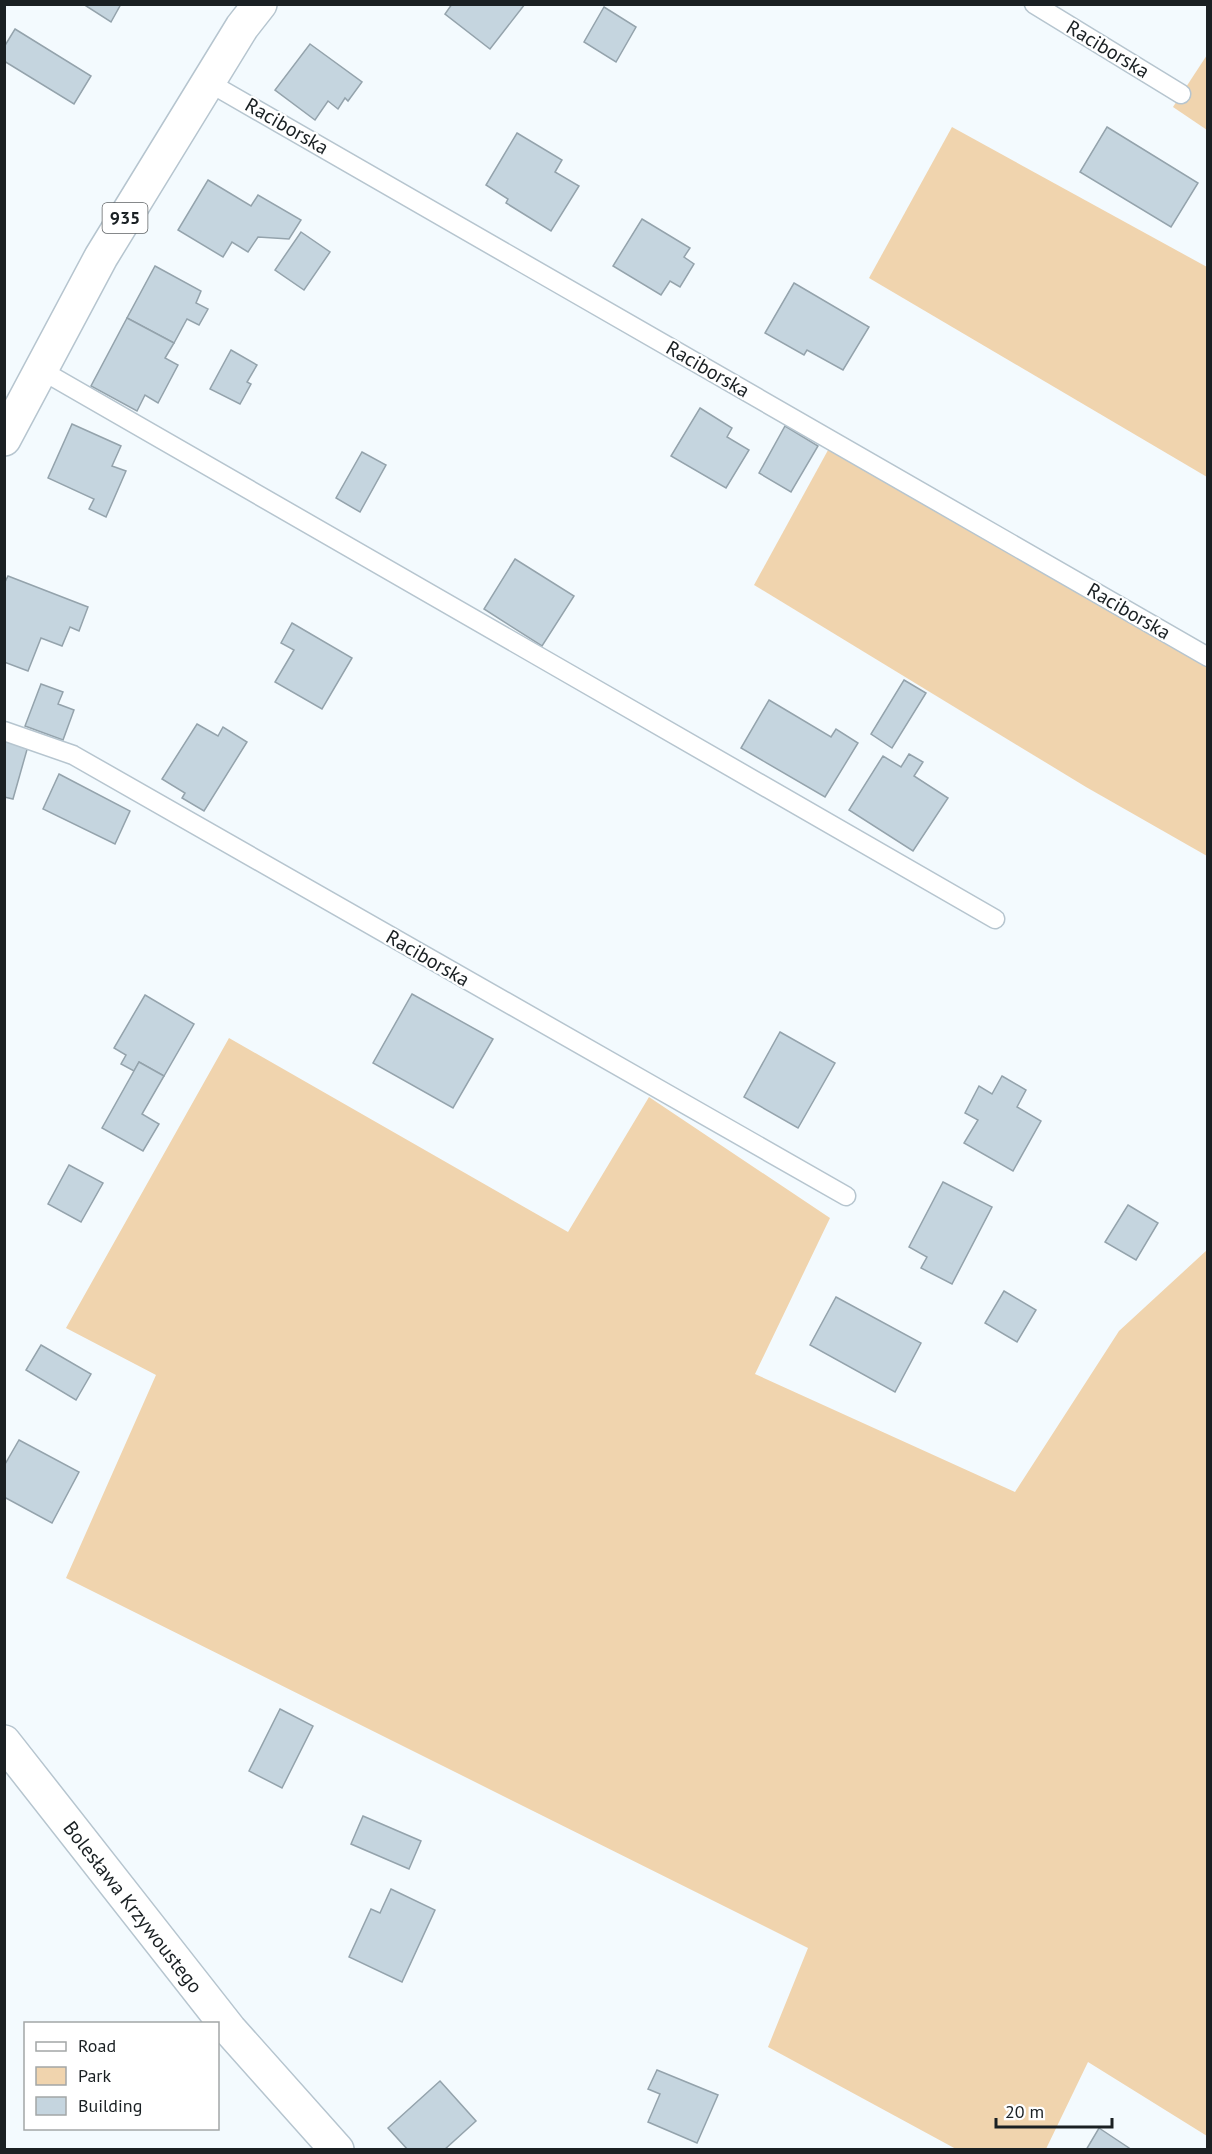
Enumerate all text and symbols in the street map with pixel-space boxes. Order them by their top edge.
street label: Raciborska [1062,14,1154,84]
street label: Raciborska [241,92,333,160]
road number: 935 [102,203,148,233]
street label: Raciborska [662,335,754,403]
street label: Raciborska [1083,577,1175,645]
street label: Raciborska [382,924,474,992]
street label: Bolesława Krzywoustego [58,1816,208,1998]
legend [24,2022,219,2130]
text: Road [78,2034,116,2057]
text: Park [78,2064,111,2087]
scale bar [996,2091,1112,2129]
text: Building [78,2094,142,2117]
text: 20 m [1005,2100,1044,2123]

